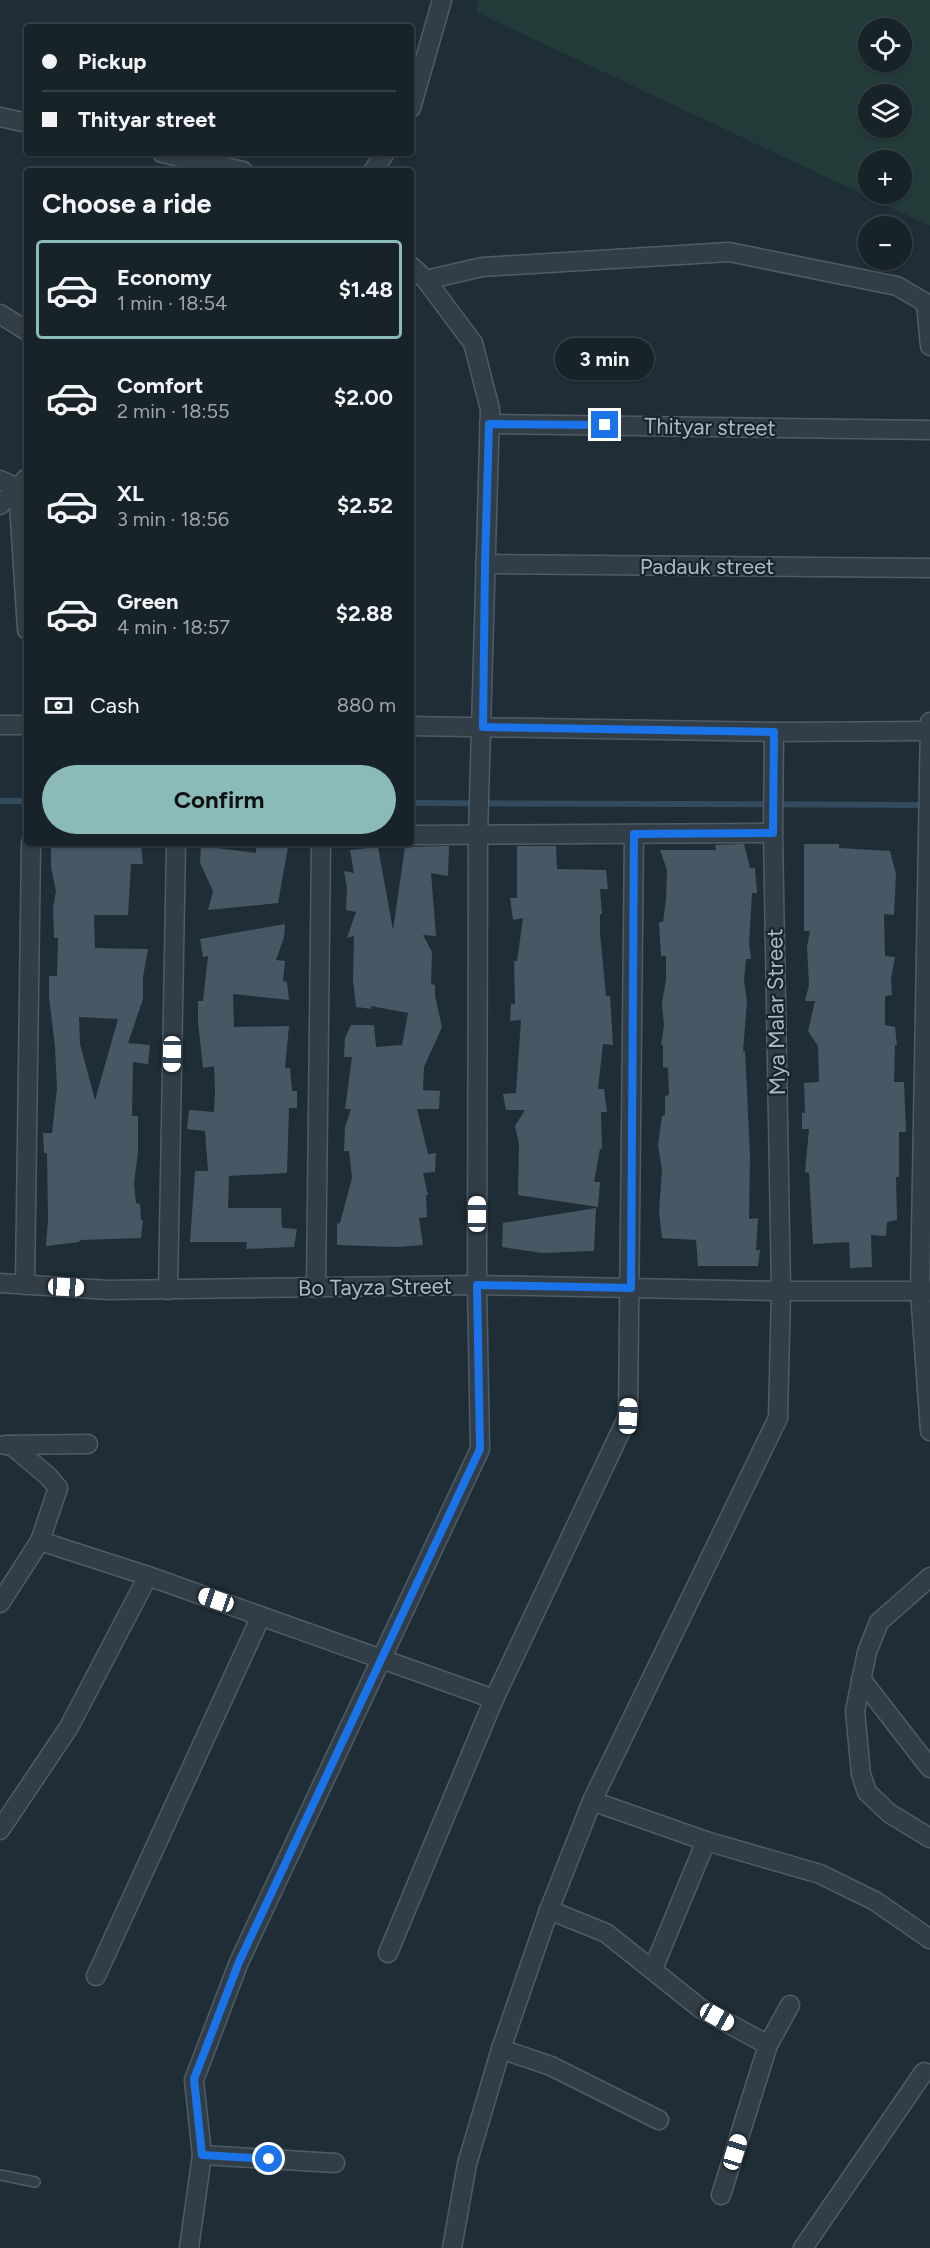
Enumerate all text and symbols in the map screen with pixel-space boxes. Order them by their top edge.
map controls [858,18,912,270]
button: locate [858,18,912,72]
text: Pickup [78,48,147,75]
button: layers [858,84,912,138]
text: Thityar street [78,106,216,133]
button: + [858,150,912,204]
text: Choose a ride [42,187,211,220]
button: − [858,216,912,270]
icon: car [45,263,99,317]
text: Economy [117,264,212,291]
text: $1.48 [339,276,393,303]
text: 1 min · 18:54 [117,291,228,315]
callout: 3 min [556,338,654,380]
text: 3 min [580,347,629,371]
icon: car [45,371,99,425]
text: Comfort [117,372,203,399]
text: $2.00 [334,384,393,411]
text: 2 min · 18:55 [117,399,230,423]
route end [591,411,618,438]
street label: Thityar street [644,412,776,442]
icon: car [45,479,99,533]
text: XL [117,480,144,507]
text: $2.52 [337,492,393,519]
text: 3 min · 18:56 [117,507,229,531]
street label: Padauk street [640,553,774,580]
icon: car [45,587,99,641]
text: Green [117,588,179,615]
text: $2.88 [336,600,393,627]
text: 4 min · 18:57 [117,615,230,639]
icon: cash [42,689,75,722]
text: Cash [90,692,140,719]
text: 880 m [337,693,396,717]
button: Confirm [42,765,396,834]
street label: Mya Malar Street [761,928,791,1096]
car [163,1036,181,1072]
car [468,1196,486,1232]
street label: Bo Tayza Street [298,1272,452,1302]
car [48,1277,84,1297]
car [618,1398,638,1434]
car [196,1586,236,1614]
car [697,2000,737,2034]
car [721,2132,749,2172]
route start [255,2145,282,2172]

